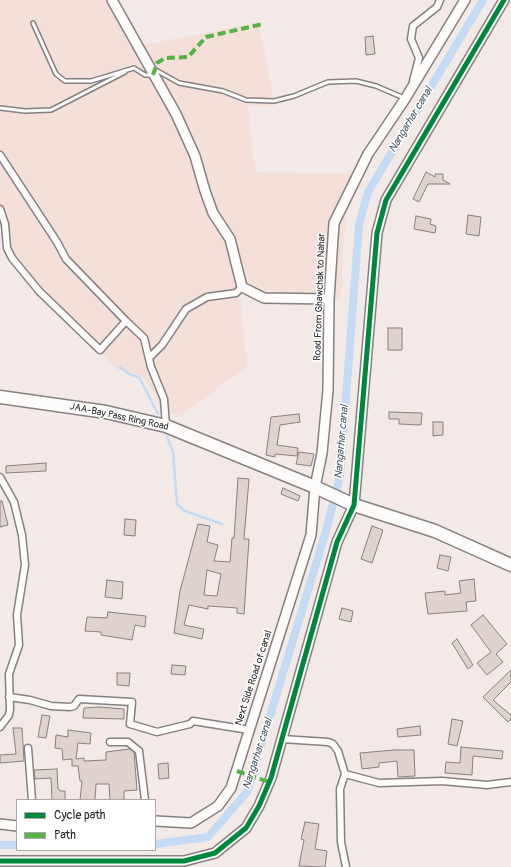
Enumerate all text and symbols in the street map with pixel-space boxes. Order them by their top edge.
water label: Nangarhar canal [386,85,436,155]
street label: Road From Ghawchak to Nahar [312,233,328,361]
street label: JAA-Bay Pass Ring Road [69,401,169,433]
water label: Nangarhar canal [332,405,352,479]
street label: Next Side Road of canal [233,629,275,727]
water label: Nangarhar canal [240,717,276,791]
legend [16,799,156,851]
text: Cycle path [54,808,105,823]
text: Path [54,828,76,843]

